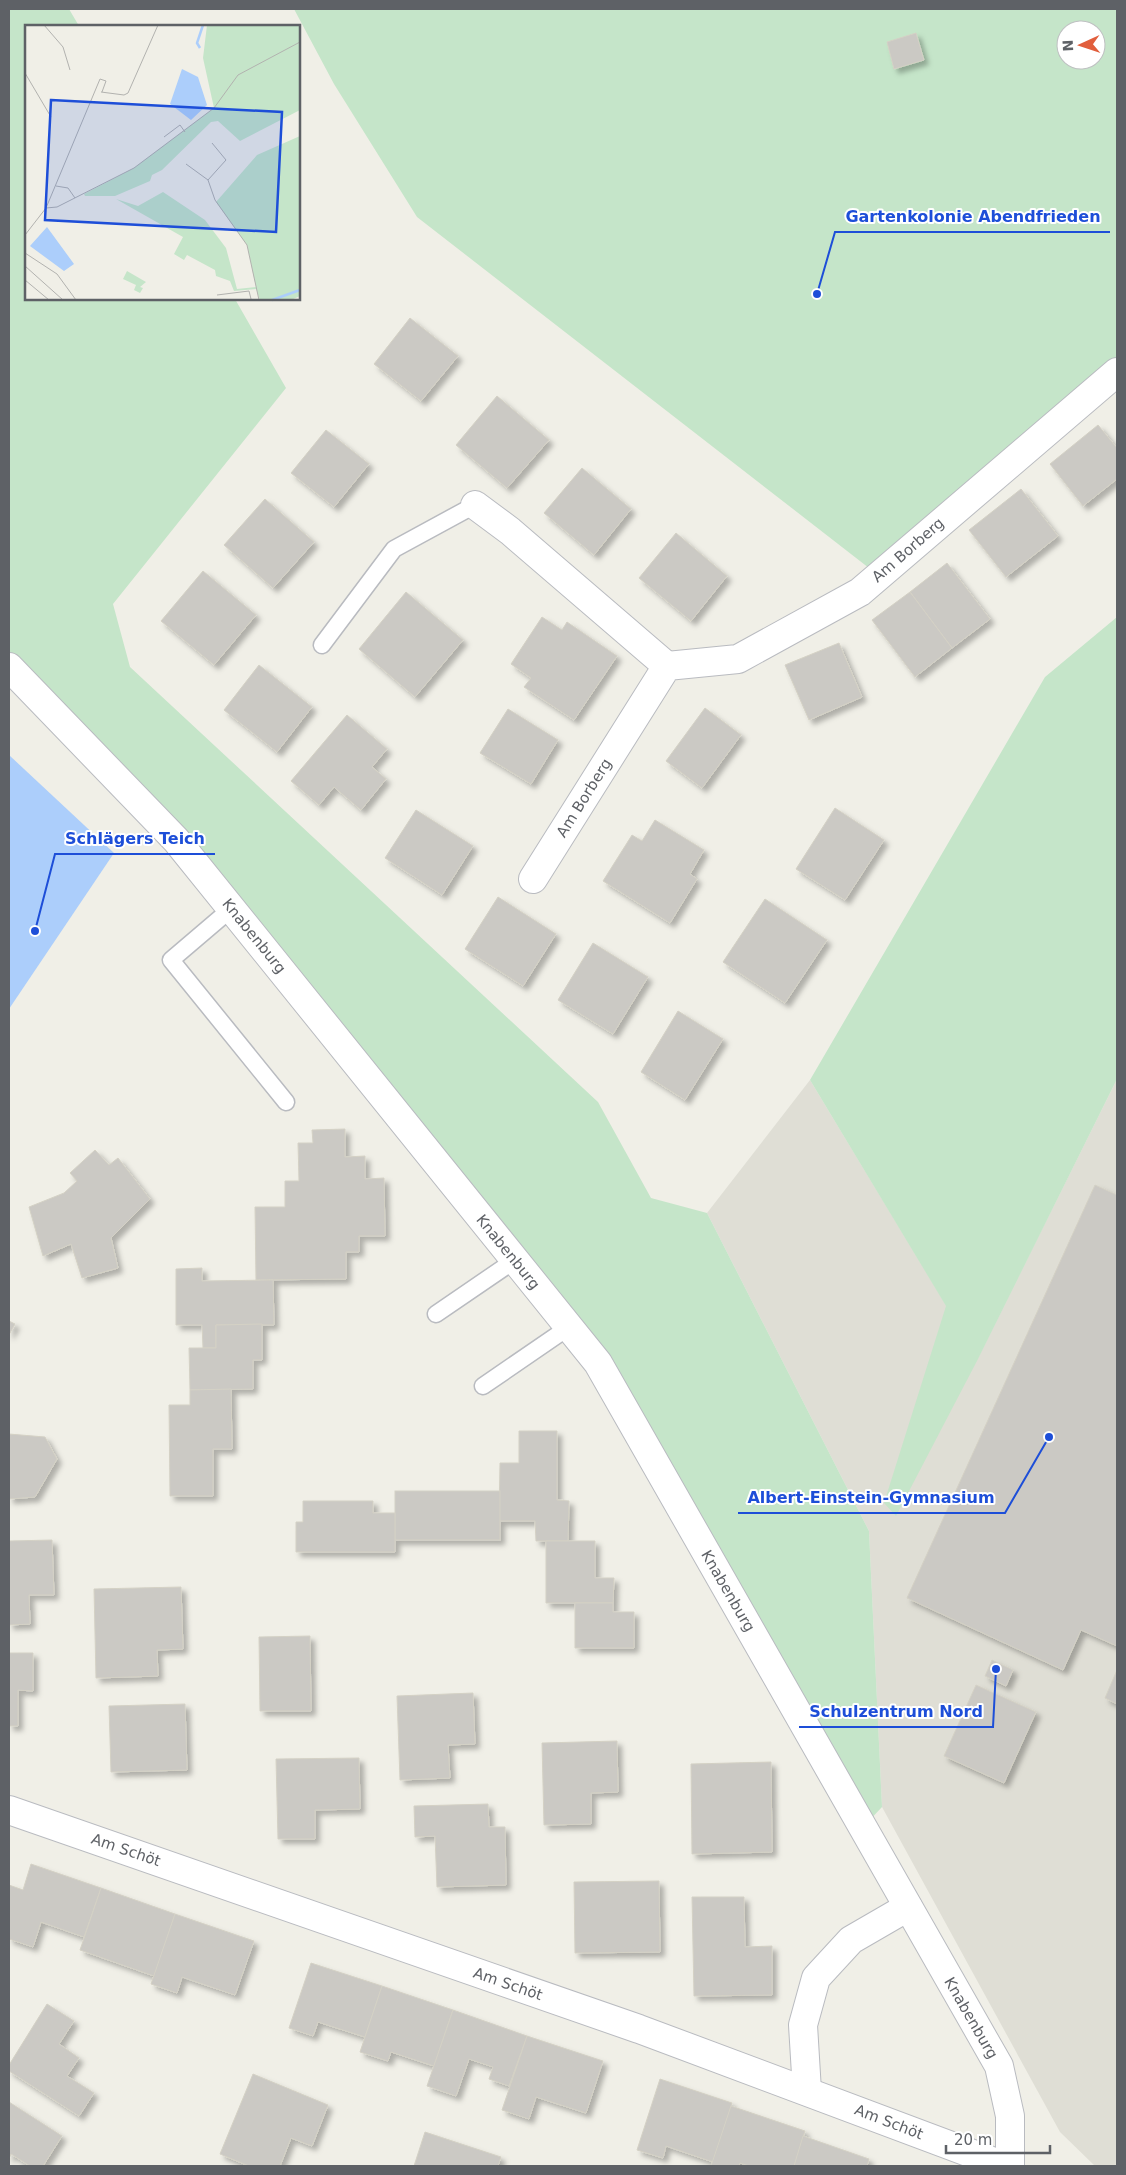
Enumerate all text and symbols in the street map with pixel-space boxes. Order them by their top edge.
north arrow [1056,20,1106,70]
inset map [25,25,300,300]
text: N [1060,39,1076,52]
callout: Gartenkolonie Abendfrieden [835,201,1110,232]
text: Gartenkolonie Abendfrieden [845,207,1101,226]
street label: Am Borberg [868,514,948,586]
street label: Am Borberg [553,755,615,841]
callout: Schlägers Teich [55,823,215,854]
text: Schlägers Teich [65,829,205,848]
street label: Knabenburg [218,895,290,977]
street label: Knabenburg [472,1211,544,1293]
callout: Albert-Einstein-Gymnasium [738,1482,1005,1513]
text: Albert-Einstein-Gymnasium [747,1488,995,1507]
street label: Knabenburg [697,1547,759,1635]
callout: Schulzentrum Nord [799,1696,993,1727]
text: Schulzentrum Nord [809,1702,983,1721]
street label: Am Schöt [89,1830,163,1870]
street label: Am Schöt [471,1964,545,2004]
street label: Knabenburg [940,1974,1002,2062]
street label: Am Schöt [852,2101,926,2143]
scale bar [946,2122,1050,2154]
text: 20 m [954,2131,992,2149]

